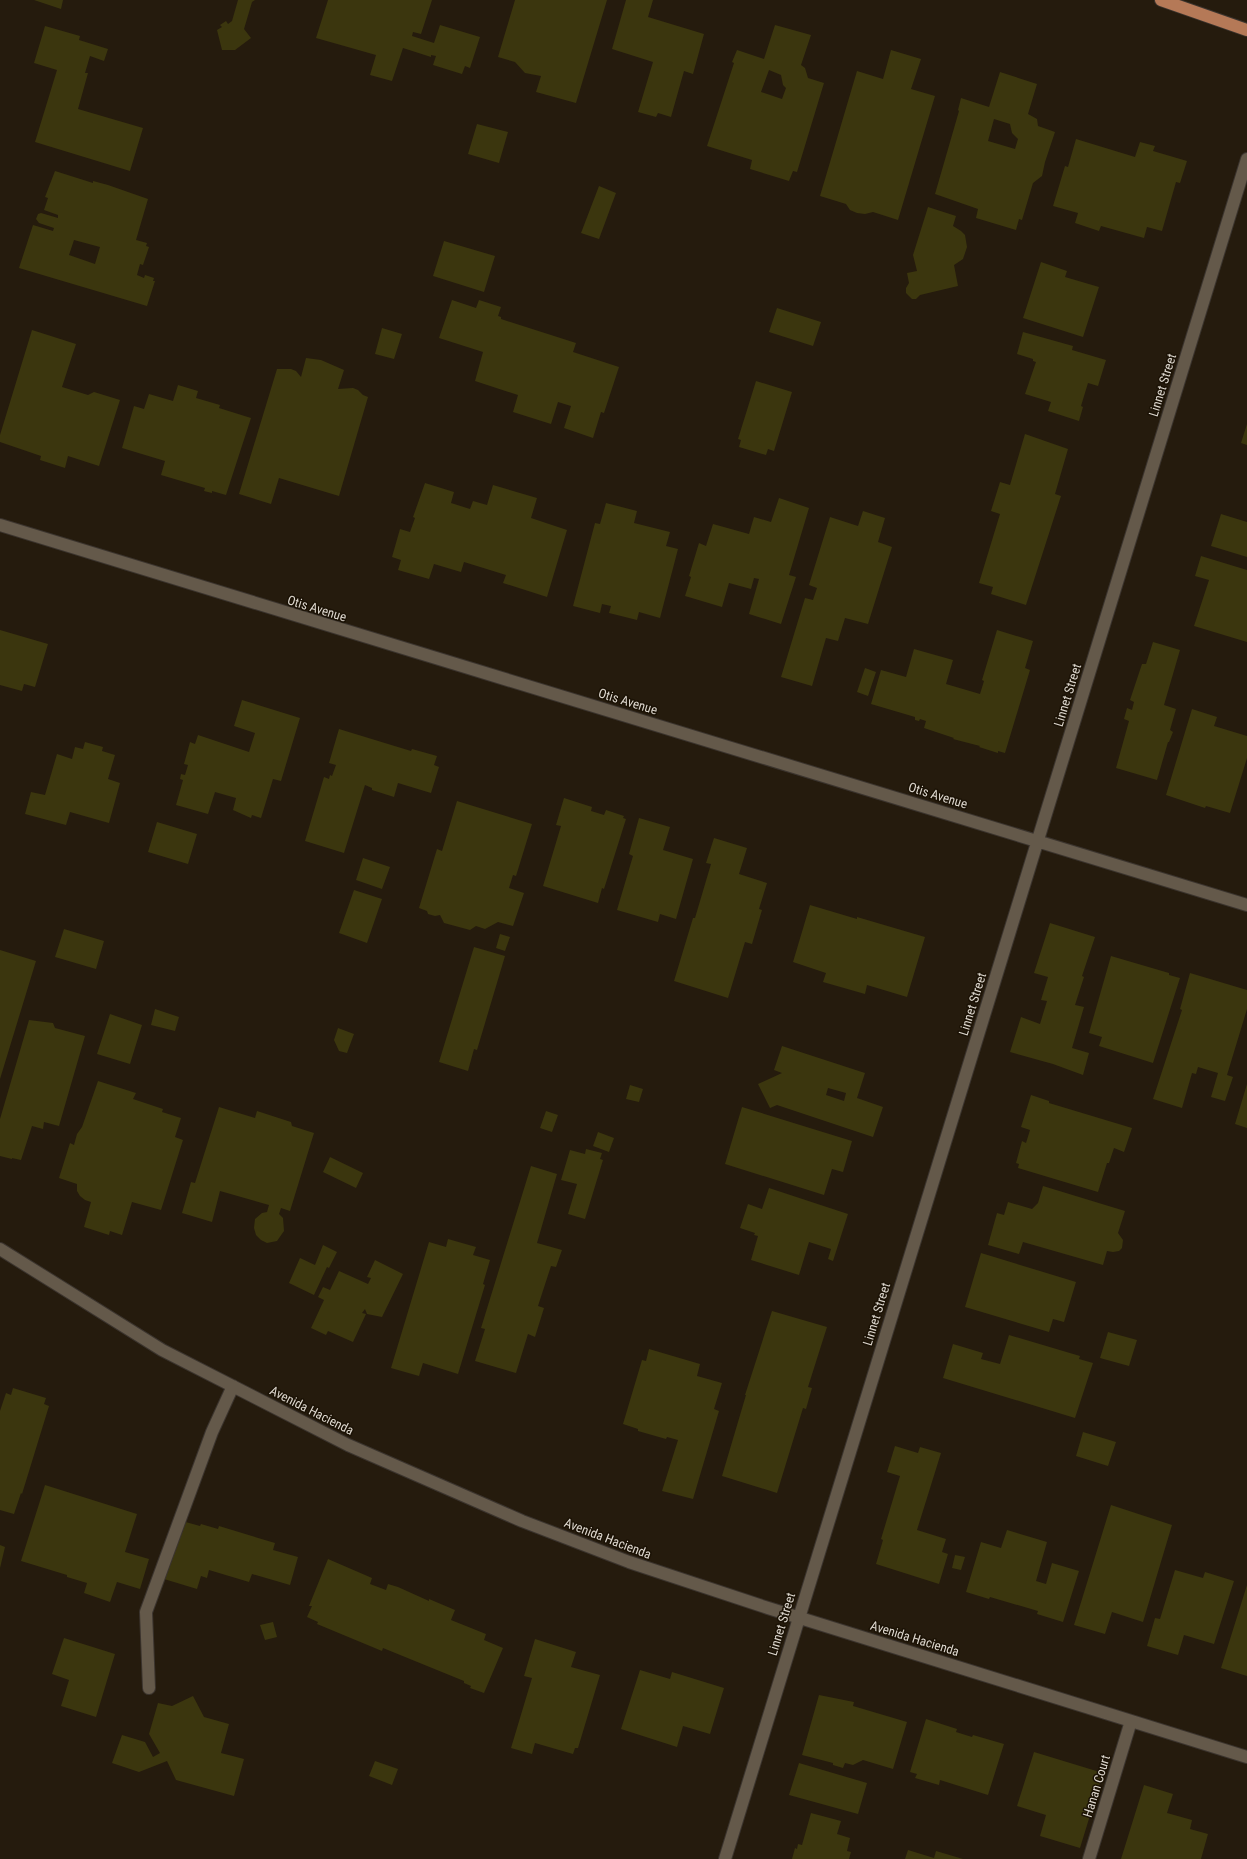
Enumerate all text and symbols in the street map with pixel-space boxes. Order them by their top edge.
street label: Linnet Street [1146,352,1179,418]
street label: Otis Avenue [286,592,348,625]
street label: Linnet Street [1051,662,1084,728]
street label: Otis Avenue [597,685,659,718]
street label: Otis Avenue [907,779,969,812]
street label: Linnet Street [956,971,989,1037]
street label: Linnet Street [860,1281,893,1347]
street label: Avenida Hacienda [267,1383,356,1438]
street label: Avenida Hacienda [562,1515,653,1562]
street label: Linnet Street [765,1591,798,1657]
street label: Avenida Hacienda [869,1618,961,1659]
street label: Hanan Court [1080,1753,1113,1819]

